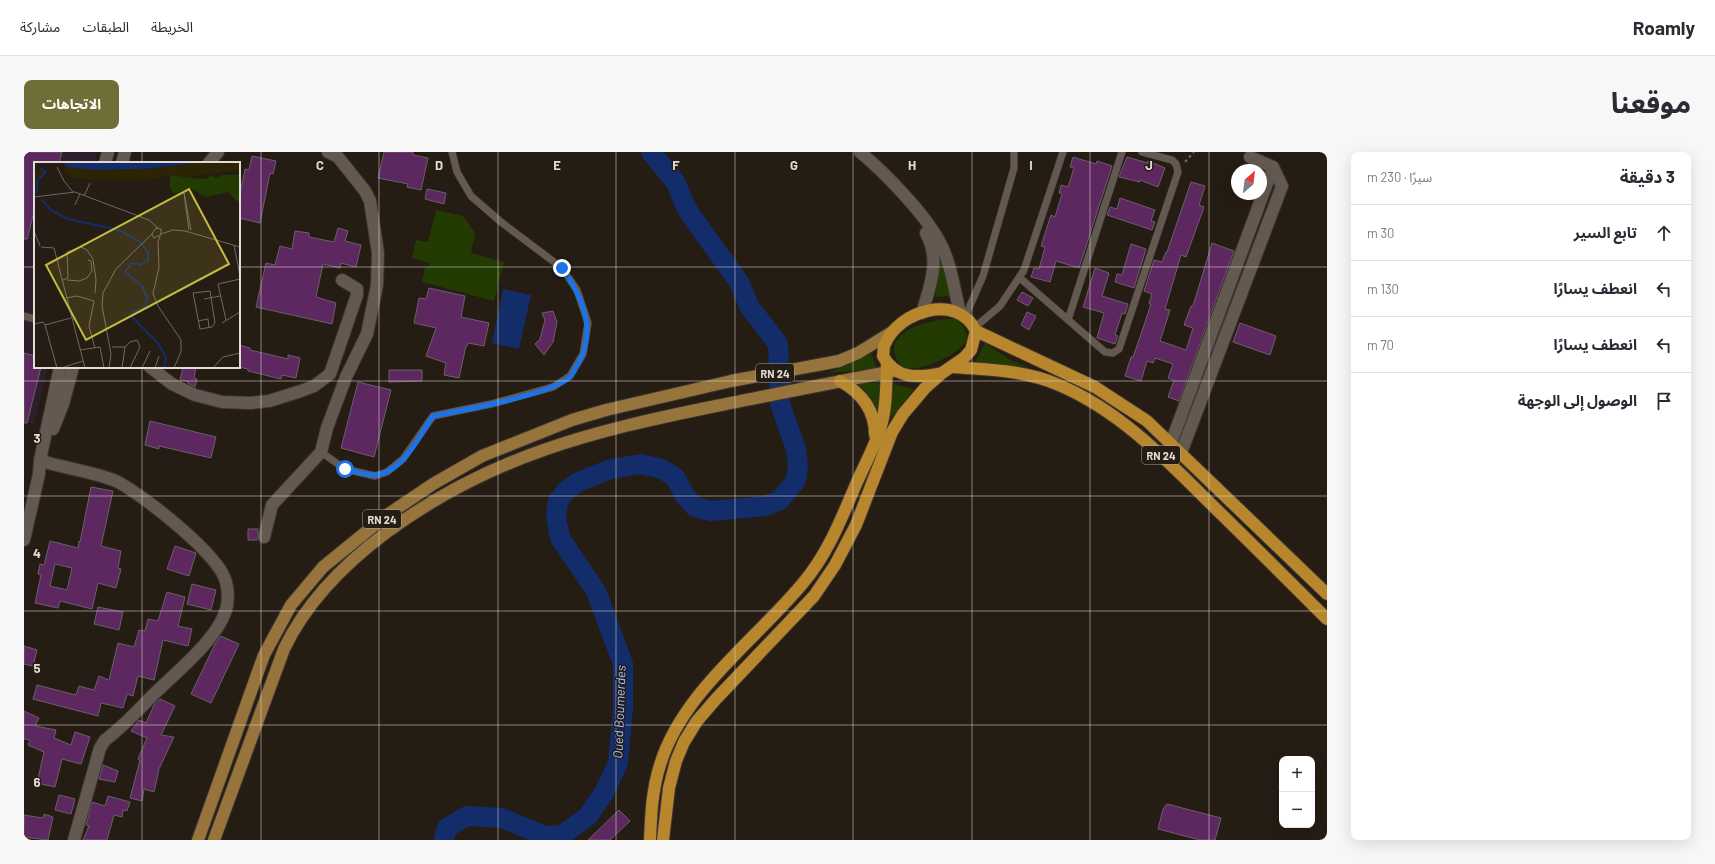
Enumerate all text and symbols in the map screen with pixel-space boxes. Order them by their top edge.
text: Roamly [1633,16,1695,39]
text: مشاركة [20,18,60,35]
text: الطبقات [82,18,129,35]
text: الخريطة [151,18,193,35]
button: الاتجاهات [24,80,119,129]
text: موقعنا [1611,85,1691,119]
text: C [316,157,324,173]
text: D [435,157,443,173]
text: E [553,157,561,173]
text: F [672,157,680,173]
text: G [790,157,798,173]
text: H [908,157,916,173]
text: I [1029,157,1033,173]
text: J [1145,157,1153,173]
inset map [34,162,240,368]
north arrow [1231,164,1267,200]
text: 3 دقيقة [1620,166,1675,186]
text: سيرًا · 230 m [1367,169,1432,185]
icon: ahead [1653,222,1675,244]
text: تابع السير [1574,223,1637,241]
text: 30 m [1367,225,1394,241]
route end [553,259,571,277]
icon: left [1653,278,1675,300]
text: انعطف يسارًا [1553,279,1637,297]
text: 130 m [1367,281,1399,297]
icon: left [1653,334,1675,356]
text: انعطف يسارًا [1553,335,1637,353]
text: 70 m [1367,337,1394,353]
road number: RN 24 [756,364,794,382]
icon: arrive [1653,390,1675,412]
text: الوصول إلى الوجهة [1518,391,1637,409]
text: 3 [33,430,41,446]
road number: RN 24 [1142,446,1180,464]
route start [336,460,354,478]
road number: RN 24 [363,510,401,528]
text: 4 [33,545,41,561]
text: 5 [33,660,41,676]
water label: Oued Boumerdes [609,665,629,759]
map controls [1279,756,1315,828]
button: + [1279,756,1315,792]
text: 6 [34,774,41,790]
button: − [1279,792,1315,828]

